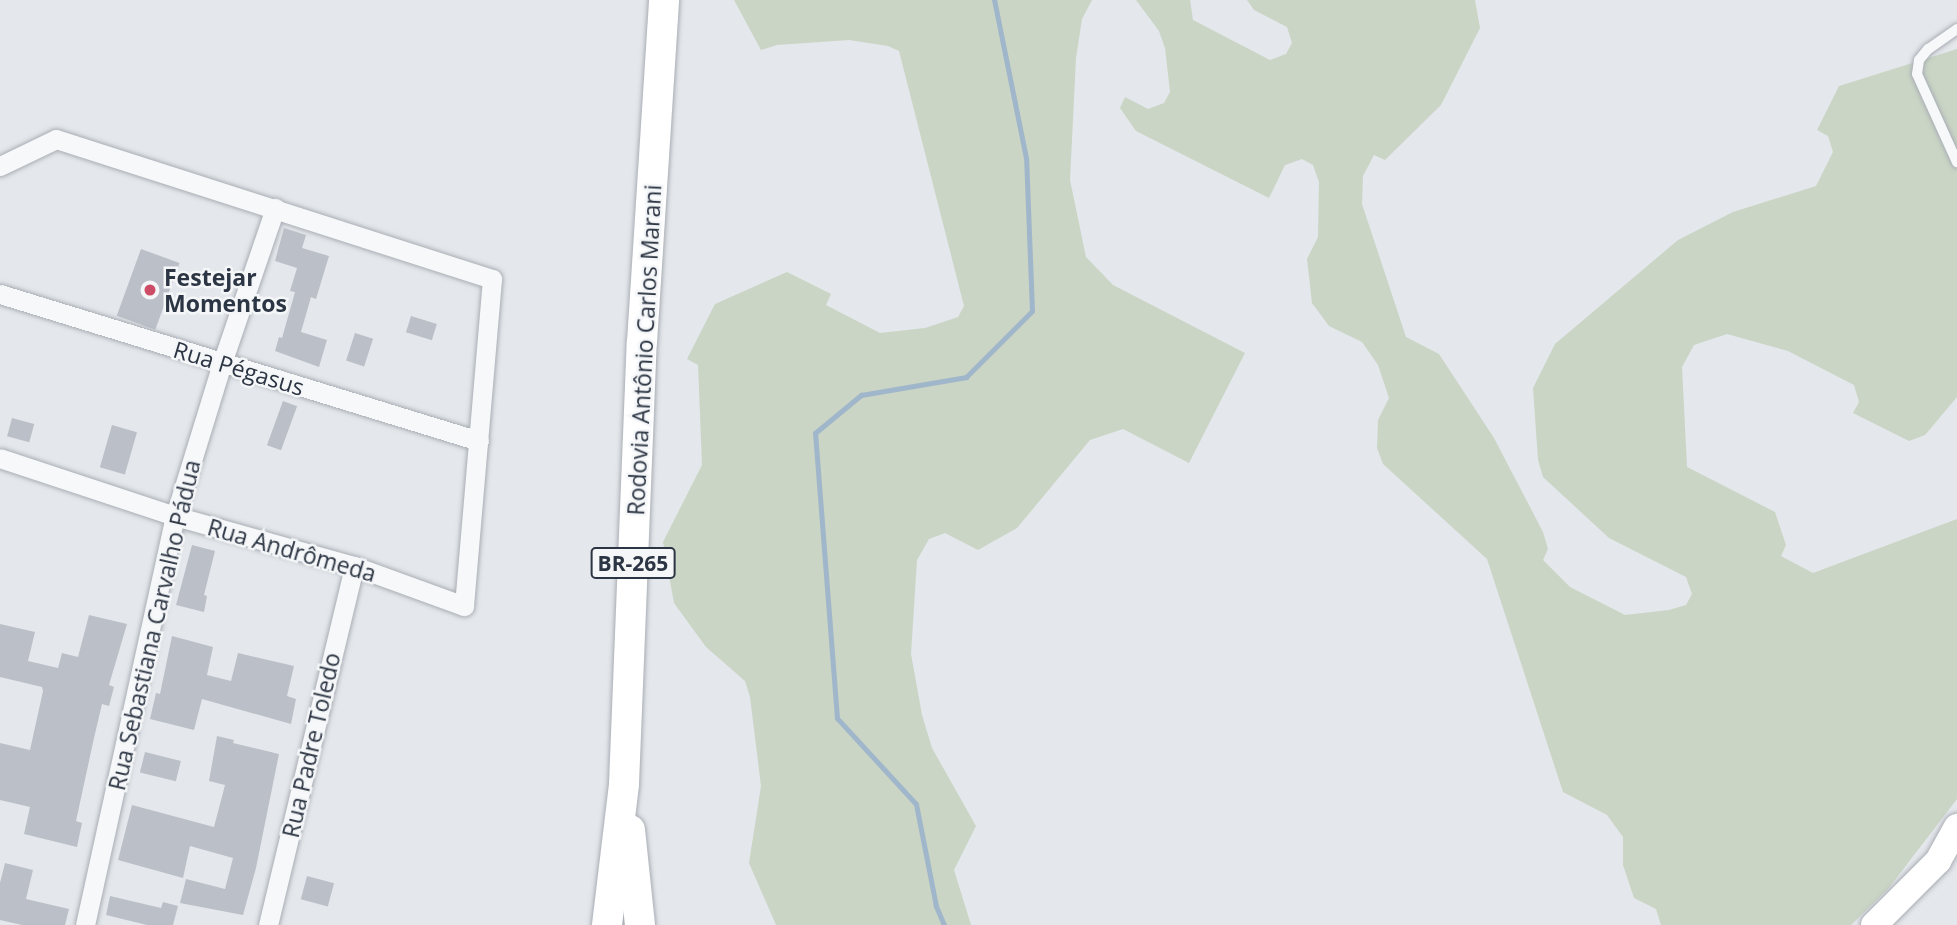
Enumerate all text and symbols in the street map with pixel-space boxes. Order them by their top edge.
street label: Rodovia Antônio Carlos Marani [622,184,666,516]
place label: Festejar Momentos [164,263,287,317]
marker: Festejar Momentos [142,282,158,298]
street label: Rua Pégasus [170,335,308,401]
street label: Rua Sebastiana Carvalho Pádua [103,457,205,793]
street label: Rua Andrômeda [205,513,379,587]
road number: BR-265 [589,546,677,580]
street label: Rua Padre Toledo [276,650,346,840]

